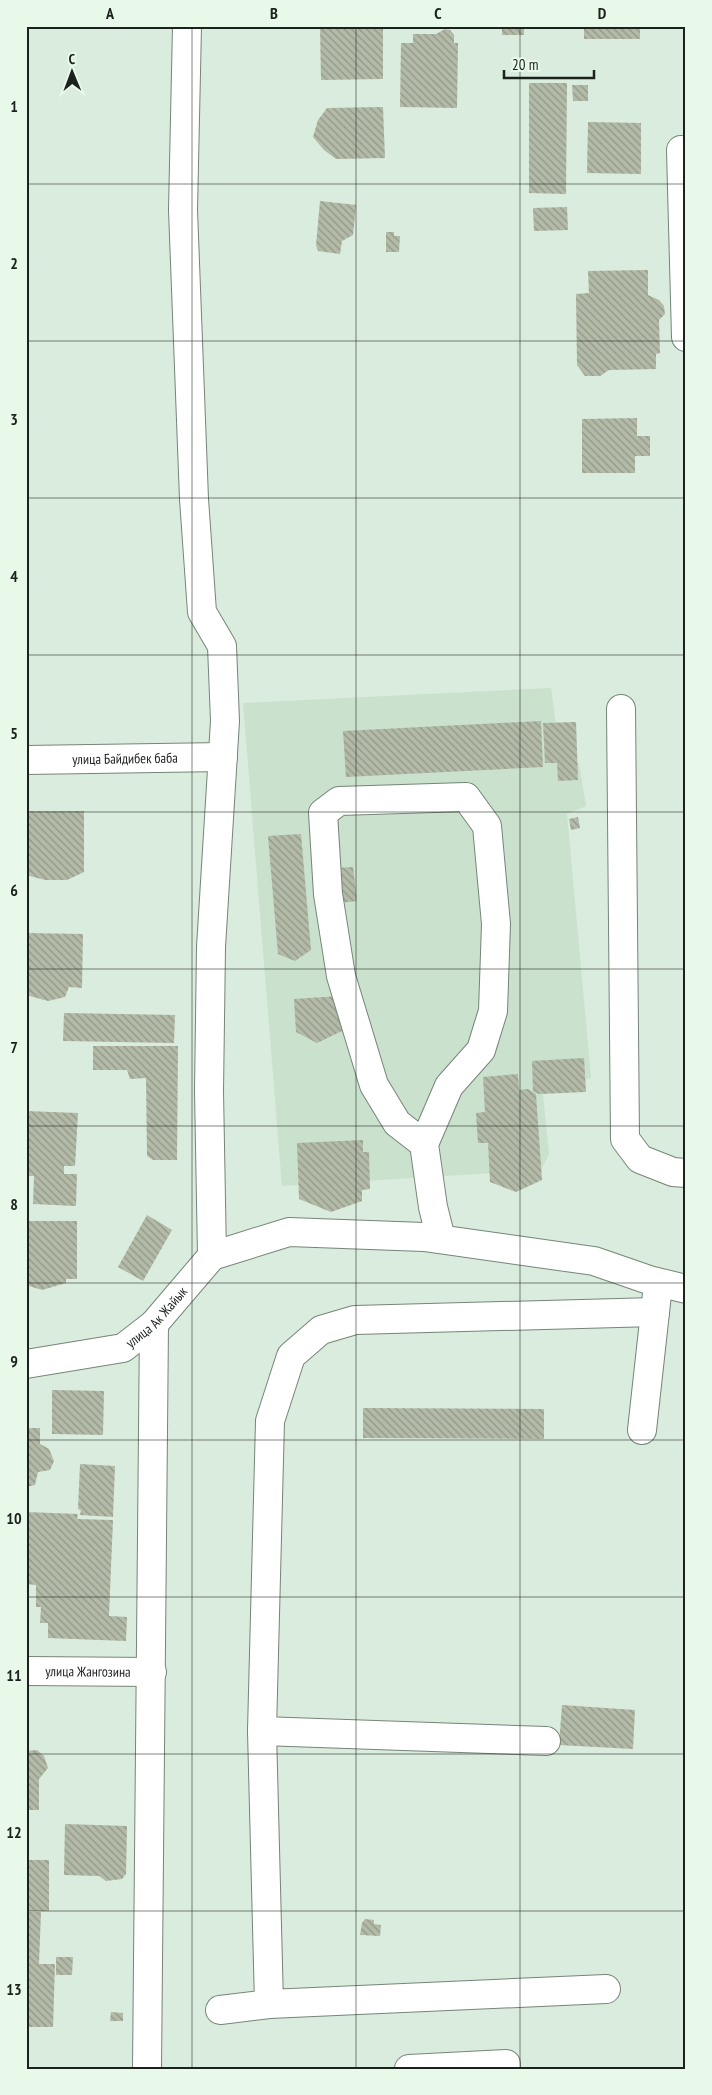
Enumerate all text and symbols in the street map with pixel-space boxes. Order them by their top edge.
text: A [105,3,115,23]
text: B [270,3,278,23]
text: C [434,3,442,23]
text: D [598,3,607,23]
north arrow [48,48,98,98]
scale bar [504,48,594,80]
text: С [68,50,76,68]
text: 20 m [512,55,538,74]
text: 1 [10,96,18,116]
text: 2 [10,253,18,273]
text: 3 [10,409,18,429]
text: 4 [10,566,18,586]
text: 5 [10,723,18,743]
street label: улица Байдибек баба [72,749,178,768]
text: 6 [10,880,18,900]
text: 7 [10,1037,18,1057]
text: 8 [10,1194,18,1214]
street label: улица Ак Жайык [122,1282,191,1352]
text: 9 [10,1351,18,1371]
text: 10 [6,1508,22,1528]
street label: улица Жангозина [45,1662,131,1681]
text: 11 [6,1665,22,1685]
text: 12 [6,1822,22,1842]
text: 13 [6,1979,22,1999]

